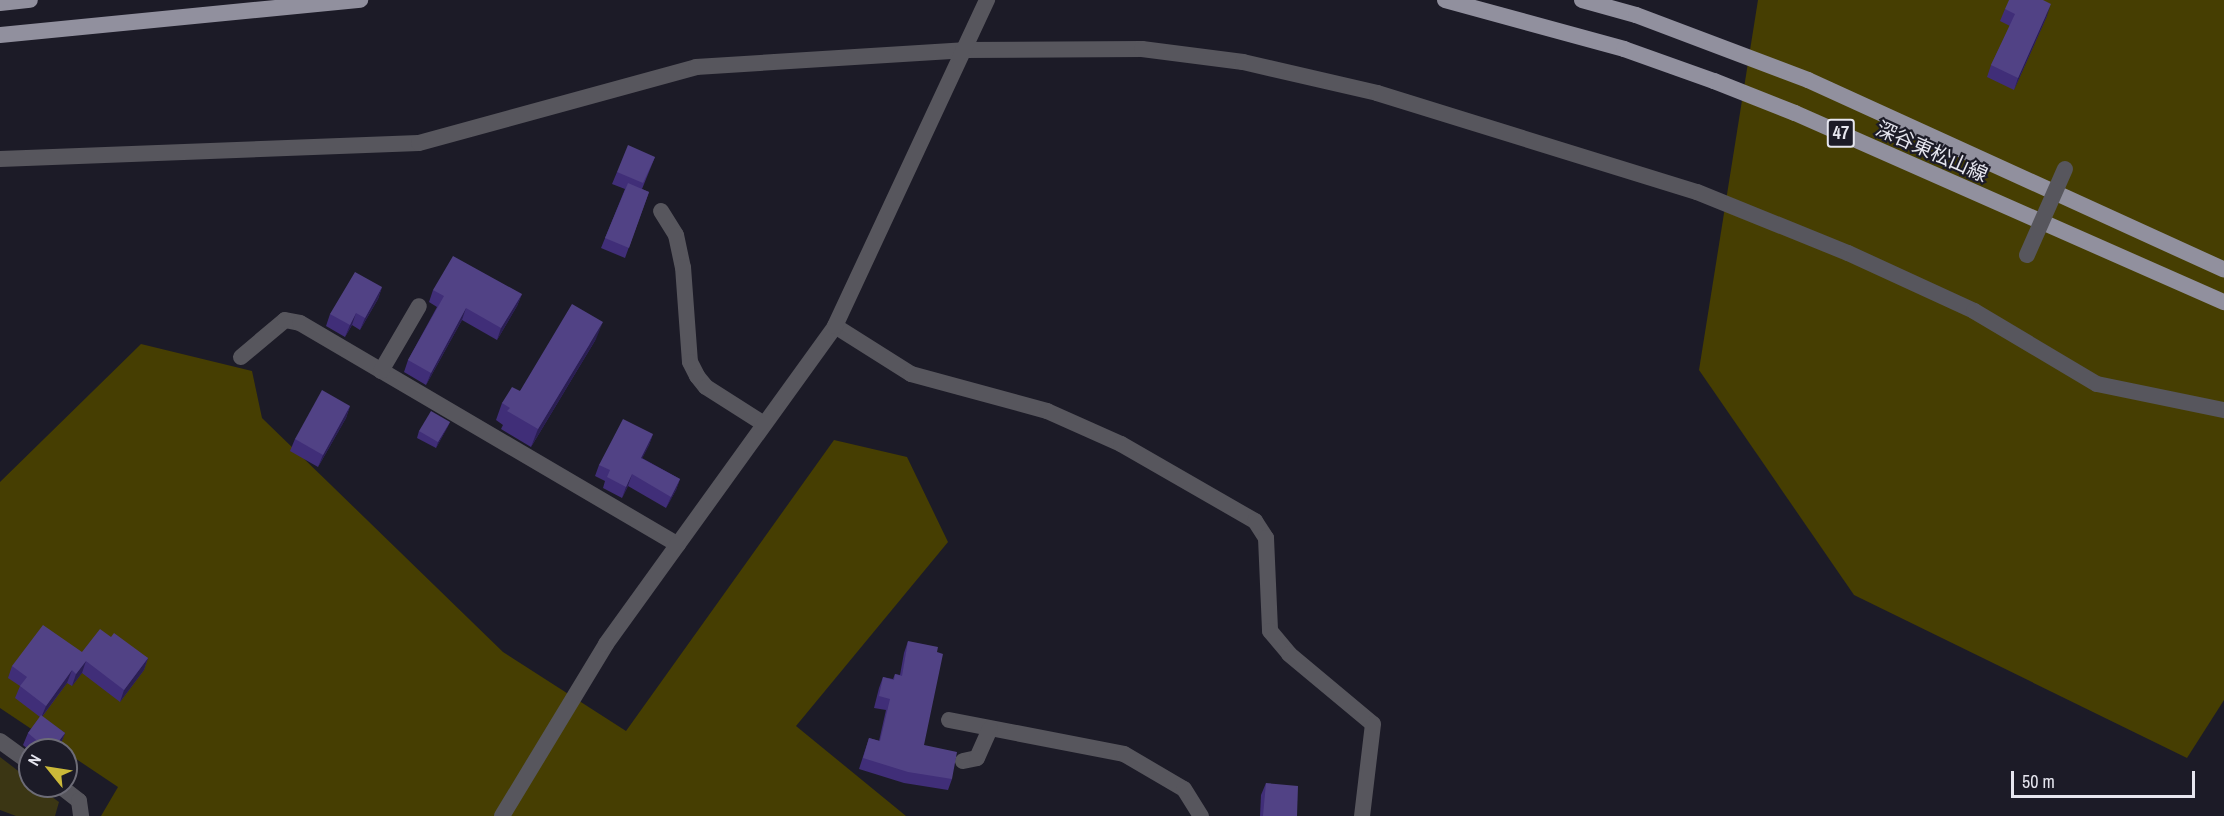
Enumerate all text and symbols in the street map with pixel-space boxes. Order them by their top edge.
street label: 深谷東松山線 [1872,116,1992,186]
road number: 47 [1826,118,1856,148]
north arrow [18,738,78,798]
text: N [22,750,46,770]
scale bar [2014,759,2198,797]
text: 50 m [2022,769,2055,794]

